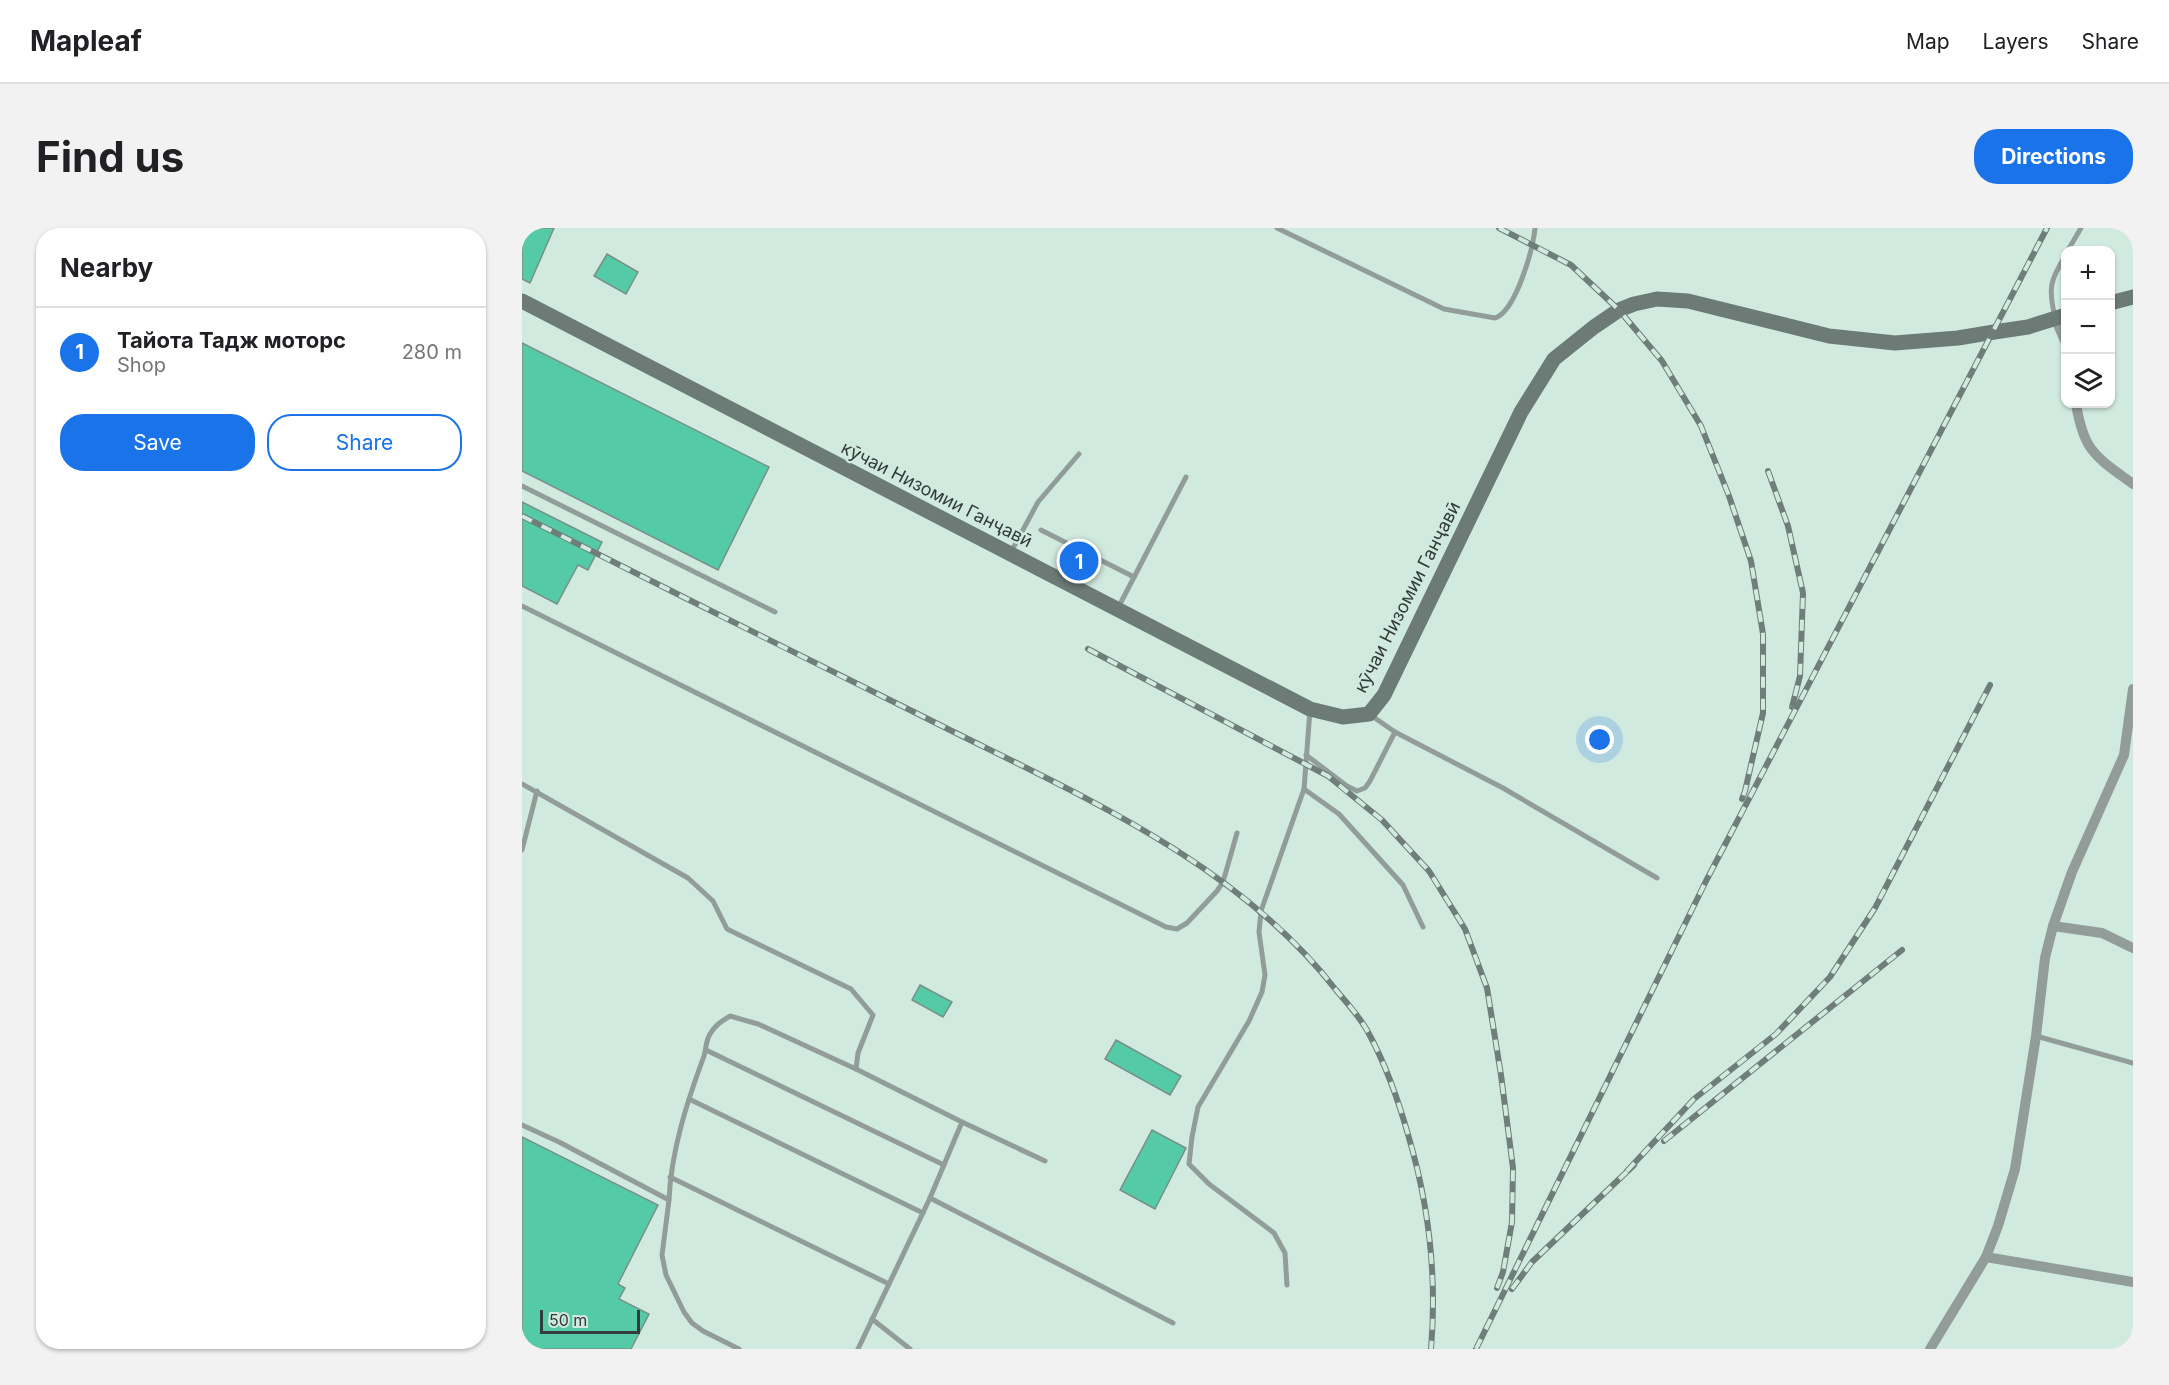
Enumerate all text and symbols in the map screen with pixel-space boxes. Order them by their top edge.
text: Mapleaf [30,24,142,58]
text: Map [1906,29,1950,54]
text: Layers [1983,29,2049,54]
text: Share [2082,29,2139,54]
button: Directions [1974,129,2133,184]
text: Find us [36,131,184,182]
map controls [2061,246,2115,408]
button: + [2061,246,2115,300]
text: Nearby [60,252,153,283]
button: − [2061,300,2115,354]
text: Тайота Тадж моторс [117,327,346,353]
text: 1 [75,340,84,364]
text: 280 m [402,340,462,364]
text: Shop [117,353,166,377]
button: layers [2061,354,2115,408]
button: Save [60,414,255,471]
button: Share [267,414,462,471]
street label: кӯчаи Низомии Ганҷавӣ [838,437,1036,551]
street label: кӯчаи Низомии Ганҷавӣ [1350,498,1464,696]
pin: 1 [1060,538,1098,584]
your location [1585,725,1614,754]
scale bar [540,1307,640,1334]
text: 50 m [549,1310,587,1330]

